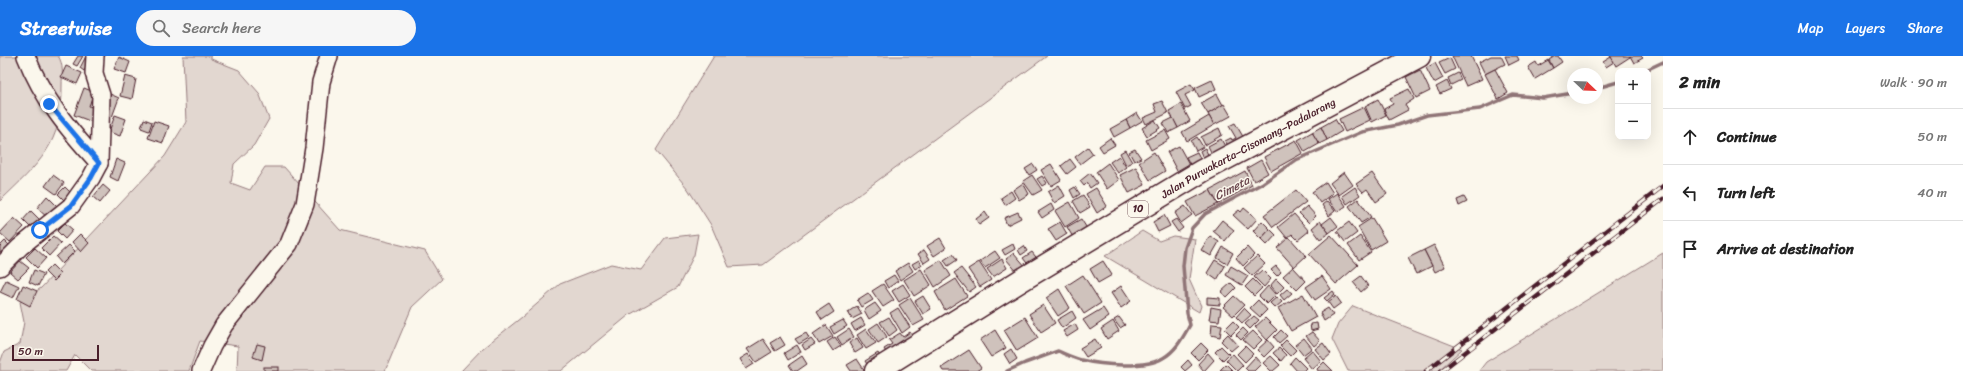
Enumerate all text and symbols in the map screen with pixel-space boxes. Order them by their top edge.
search box [136,10,416,46]
text: Streetwise [20,12,112,45]
text: Search here [182,15,261,41]
text: Map [1798,16,1823,41]
text: Layers [1845,16,1885,41]
text: Share [1907,16,1943,41]
icon: search [150,17,172,39]
text: 2 min [1679,67,1720,97]
north arrow [1567,68,1603,104]
map controls [1615,68,1651,140]
button: + [1615,68,1651,104]
text: Walk · 90 m [1880,71,1947,94]
street label: Jalan Purwakarta–Cisomang–Padalarang [1156,92,1339,204]
route end [40,95,58,113]
button: − [1615,104,1651,140]
text: Continue [1717,124,1777,150]
text: 50 m [1917,125,1947,148]
icon: ahead [1679,126,1701,148]
water label: Cimeta [1210,169,1255,207]
text: Turn left [1717,180,1775,206]
text: 40 m [1917,181,1947,204]
icon: left [1679,182,1701,204]
road number: 10 [1128,201,1148,217]
route start [31,221,49,239]
text: Arrive at destination [1717,236,1854,262]
icon: arrive [1679,238,1701,260]
text: 50 m [18,342,43,361]
scale bar [12,343,99,362]

